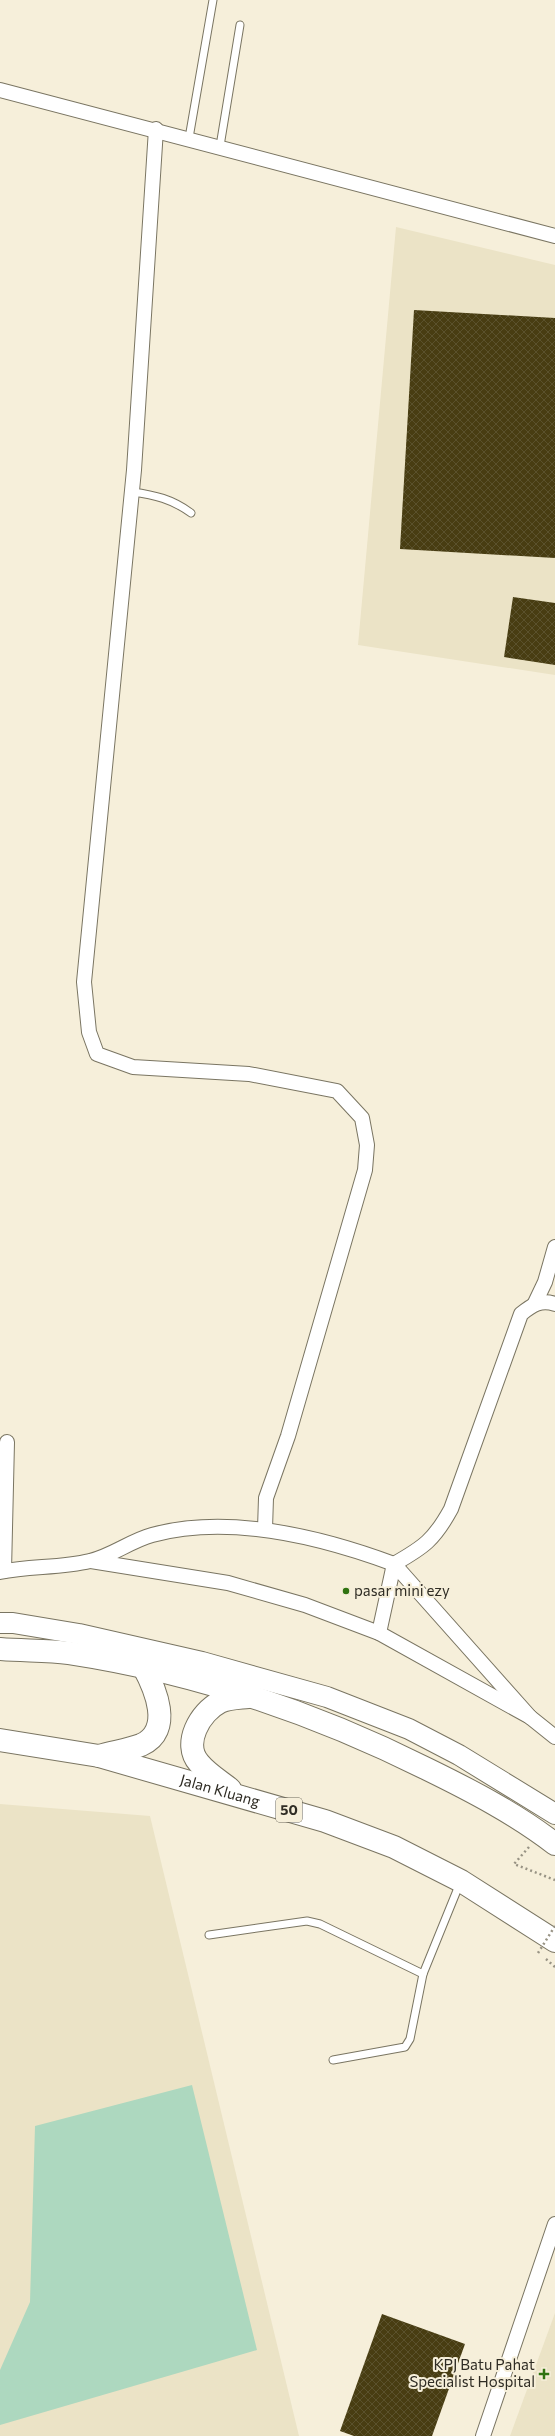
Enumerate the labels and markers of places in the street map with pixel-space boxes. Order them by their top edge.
place label: pasar mini ezy [354,1581,450,1599]
marker: pasar mini ezy [341,1586,351,1596]
place label: KPJ Batu Pahat Specialist Hospital [409,2355,535,2390]
marker: KPJ Batu Pahat Specialist Hospital [538,2368,550,2380]

